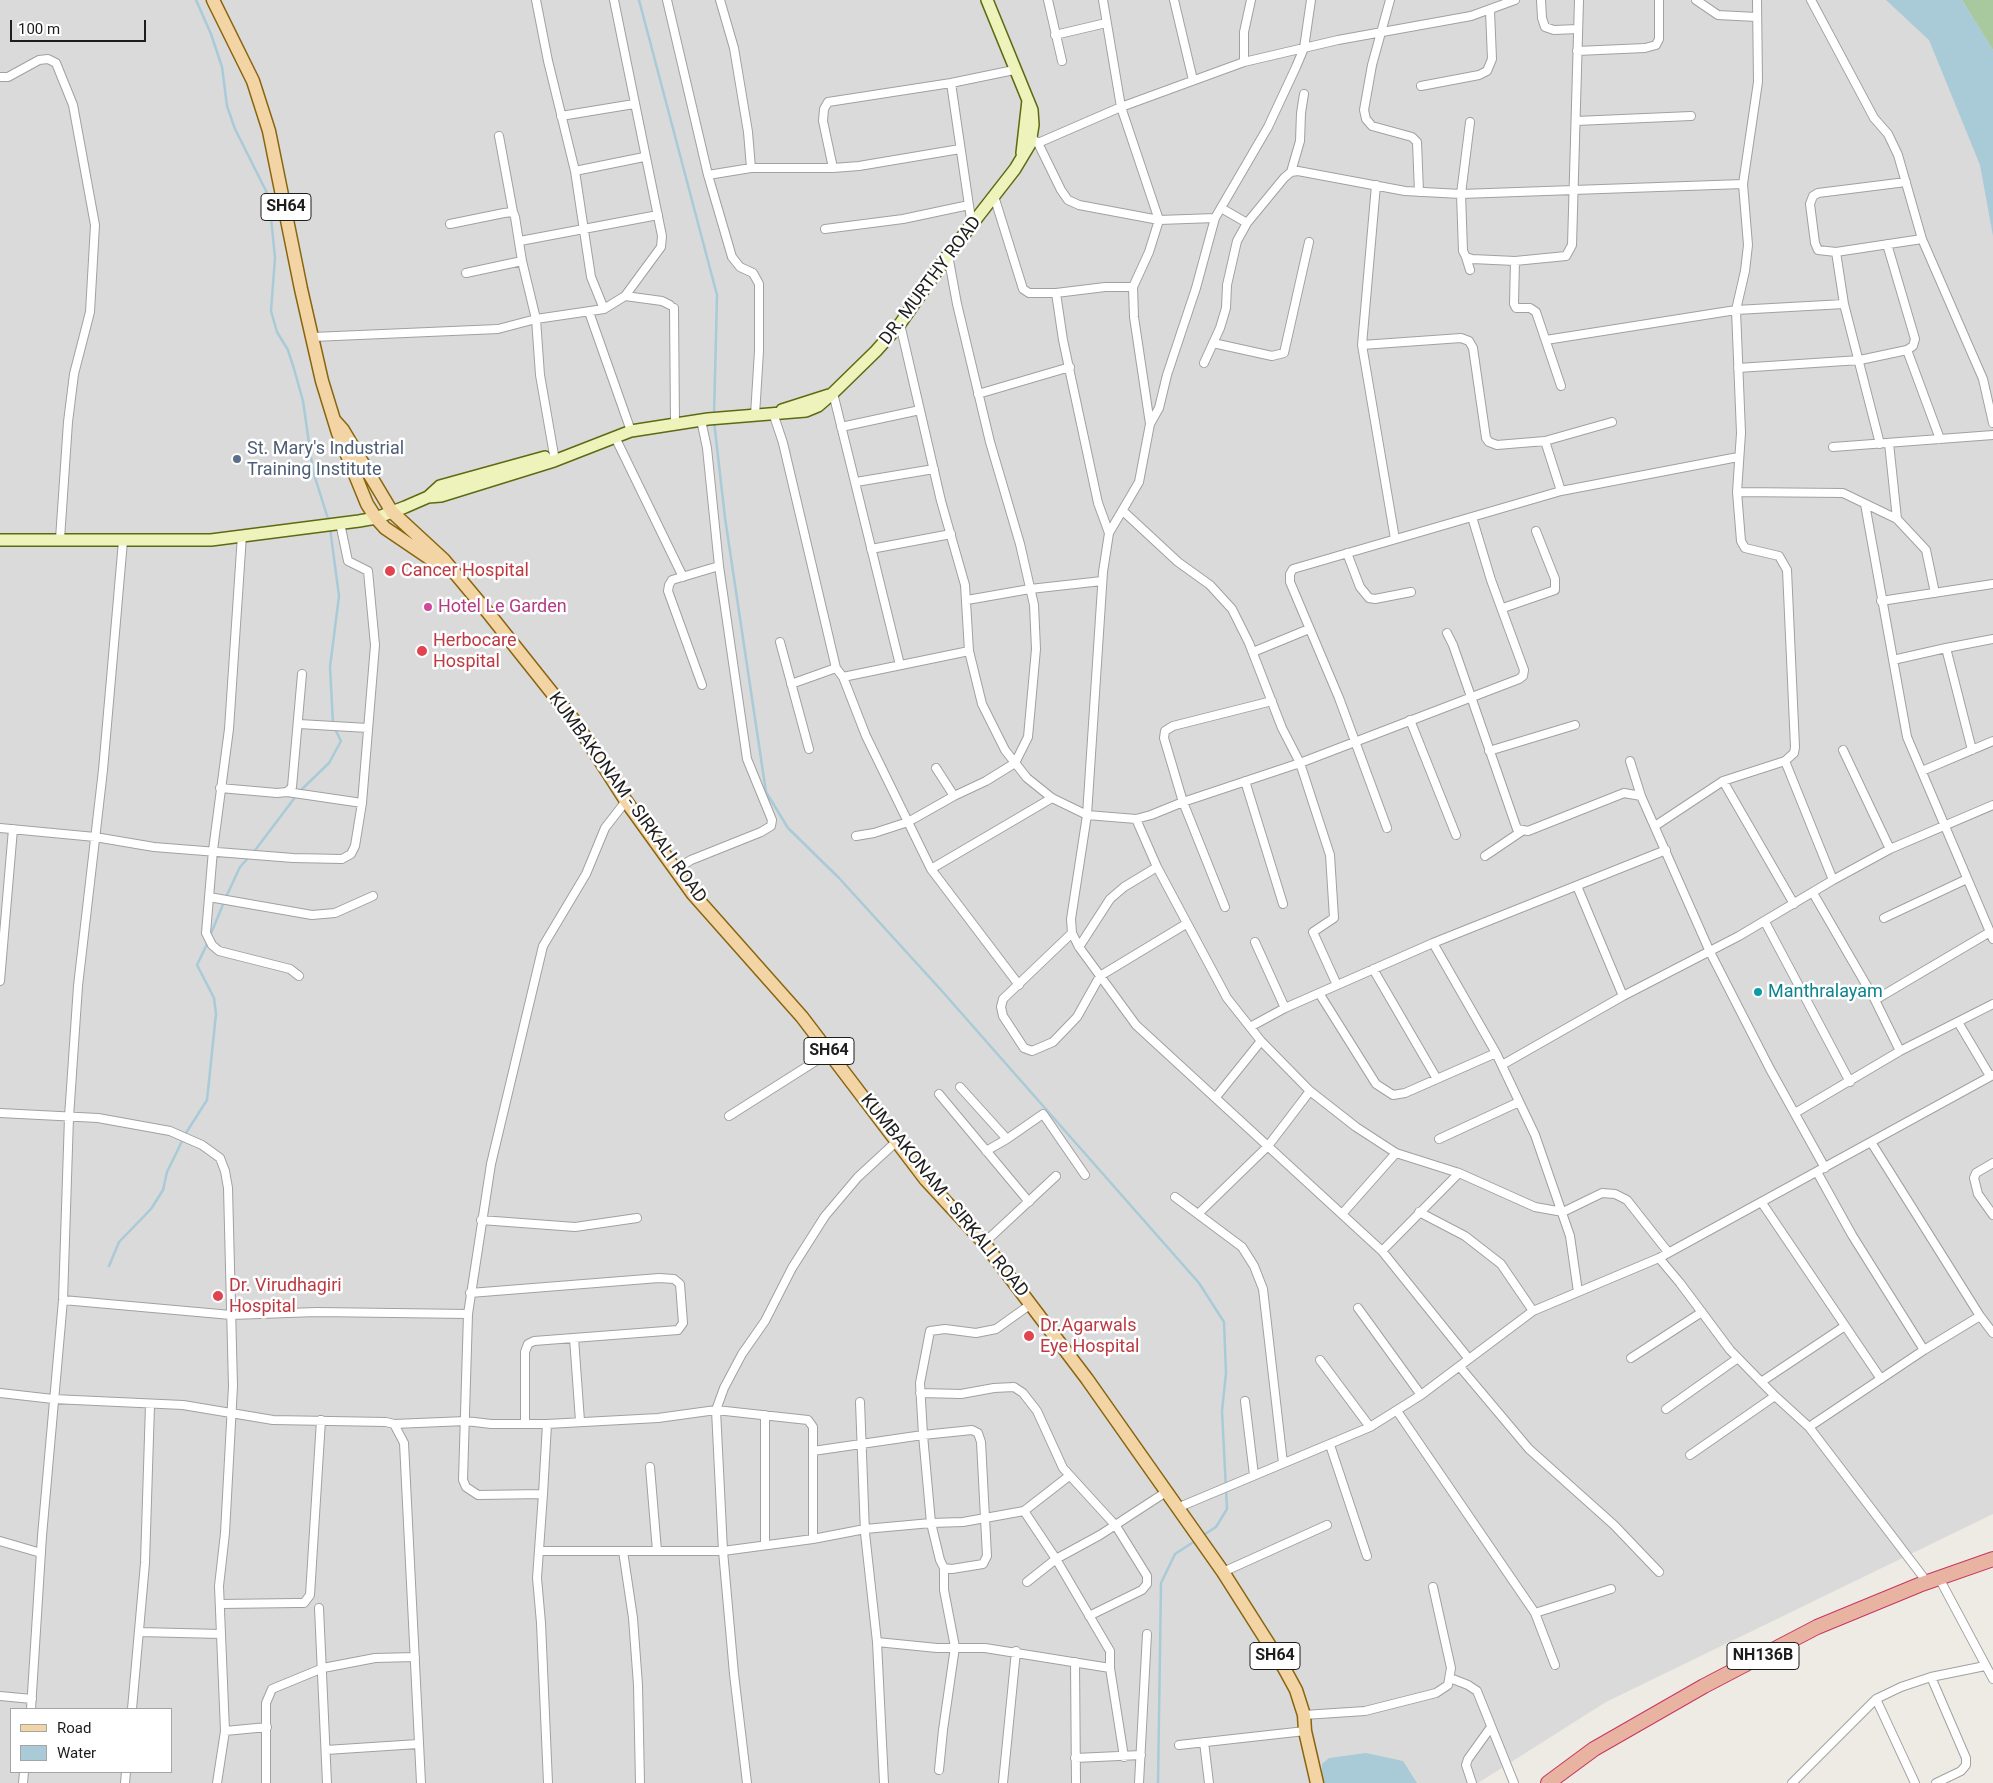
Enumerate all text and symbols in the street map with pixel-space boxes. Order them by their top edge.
scale bar [12,10,149,42]
text: 100 m [18,20,60,38]
road number: SH64 [261,193,311,220]
street label: DR. MURTHY ROAD [876,212,986,350]
place label: St. Mary's Industrial Training Institute [247,438,404,480]
marker: St. Mary's Industrial Training Institute [231,453,243,465]
place label: Cancer Hospital [401,560,529,582]
marker: Cancer Hospital [383,564,397,578]
place label: Hotel Le Garden [438,596,567,618]
marker: Hotel Le Garden [422,601,434,613]
place label: Herbocare Hospital [433,630,517,672]
marker: Herbocare Hospital [415,644,429,658]
street label: KUMBAKONAM - SIRKALI ROAD [543,688,711,908]
place label: Manthralayam [1768,981,1883,1003]
marker: Manthralayam [1752,986,1764,998]
road number: SH64 [804,1038,854,1064]
street label: KUMBAKONAM - SIRKALI ROAD [855,1090,1033,1302]
place label: Dr. Virudhagiri Hospital [229,1275,342,1318]
marker: Dr. Virudhagiri Hospital [211,1289,225,1303]
place label: Dr.Agarwals Eye Hospital [1040,1315,1139,1358]
marker: Dr.Agarwals Eye Hospital [1022,1329,1036,1343]
road number: SH64 [1250,1642,1300,1670]
road number: NH136B [1727,1642,1799,1670]
legend [10,1708,172,1773]
text: Road [57,1719,91,1737]
text: Water [57,1744,96,1762]

